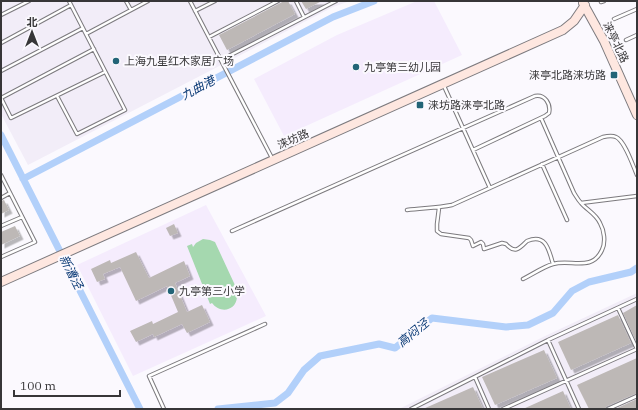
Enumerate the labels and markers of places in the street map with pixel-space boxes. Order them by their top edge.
place label: 上海九星红木家居广场 [124,54,234,68]
marker: 上海九星红木家居广场 [111,56,121,66]
place label: 九亭第三幼儿园 [364,60,441,74]
marker: 九亭第三幼儿园 [351,62,361,72]
place label: 涞亭北路涞坊路 [529,68,606,82]
marker: 涞亭北路涞坊路 [609,70,619,80]
place label: 涞坊路涞亭北路 [428,98,505,112]
marker: 涞坊路涞亭北路 [415,100,425,110]
place label: 九亭第三小学 [179,284,245,298]
marker: 九亭第三小学 [166,286,176,296]

